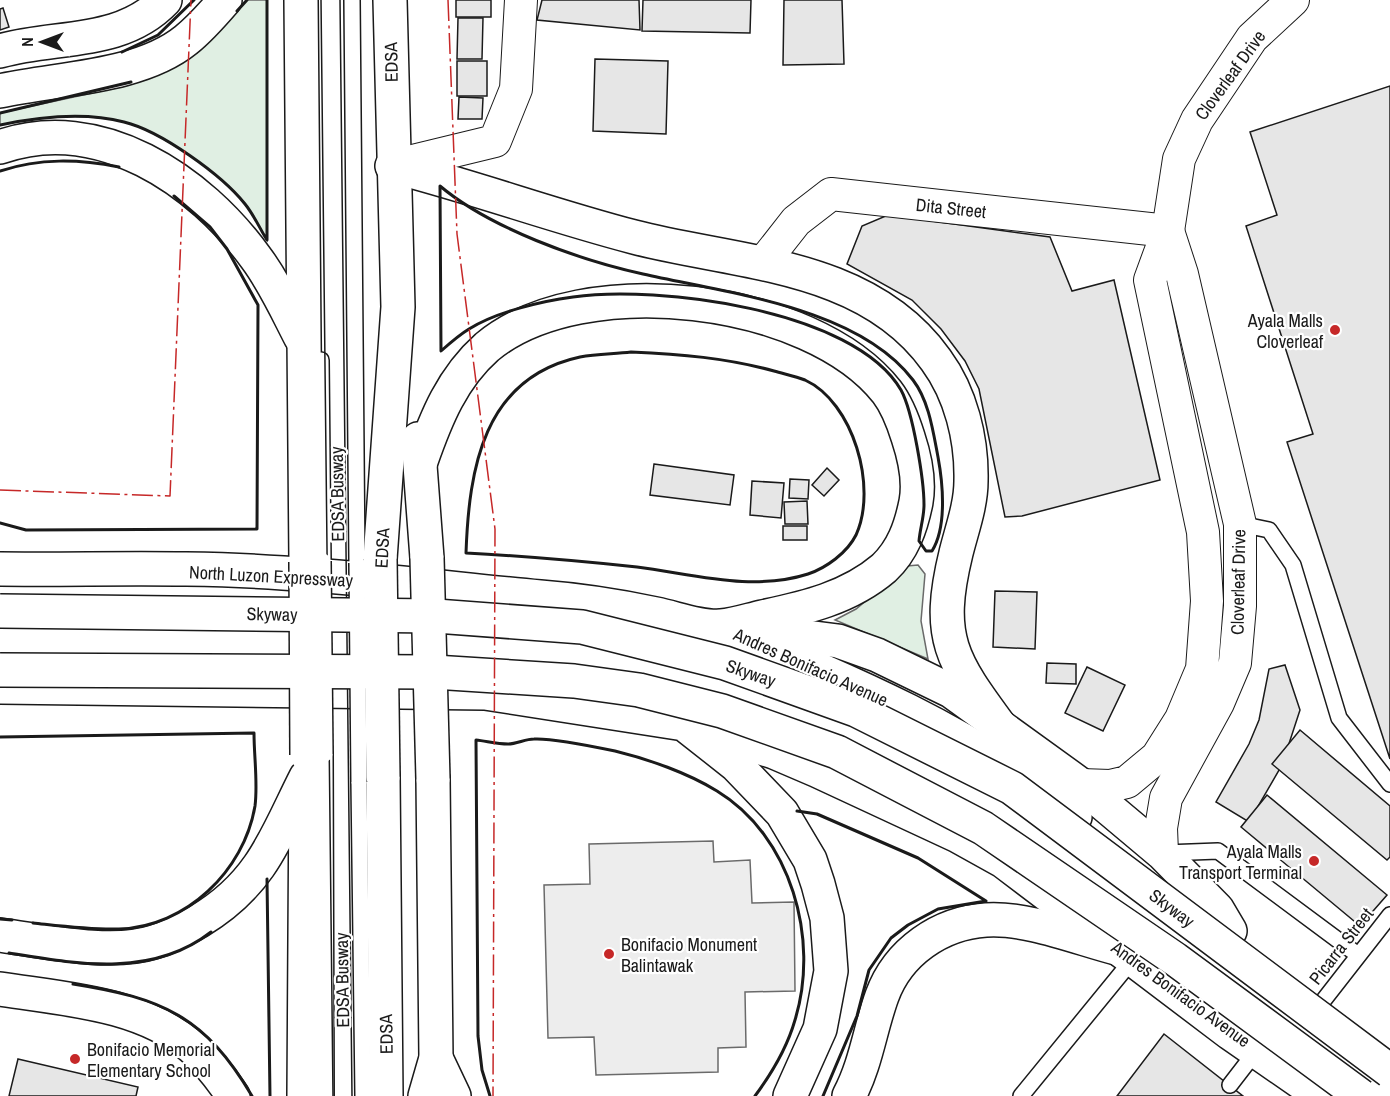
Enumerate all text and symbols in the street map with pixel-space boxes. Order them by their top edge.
north arrow [12,12,72,72]
street label: Cloverleaf Drive [1189,25,1271,125]
text: N [16,37,38,47]
street label: EDSA [378,42,404,82]
street label: Dita Street [915,192,987,224]
place label: Ayala Malls Cloverleaf [1247,308,1324,354]
marker: Ayala Malls Cloverleaf [1328,323,1342,337]
street label: EDSA Busway [324,446,350,542]
street label: EDSA [368,527,396,569]
street label: Cloverleaf Drive [1225,529,1251,635]
street label: North Luzon Expressway [188,559,354,593]
street label: Skyway [246,601,298,627]
street label: Andres Bonifacio Avenue [729,621,892,712]
street label: Skyway [723,653,780,693]
place label: Ayala Malls Transport Terminal [1179,839,1302,885]
marker: Ayala Malls Transport Terminal [1307,854,1321,868]
street label: Skyway [1144,883,1200,934]
street label: Picarra Street [1303,902,1379,990]
street label: EDSA Busway [329,932,355,1028]
place label: Bonifacio Monument Balintawak [621,932,757,978]
street label: Andres Bonifacio Avenue [1106,934,1256,1053]
marker: Bonifacio Monument Balintawak [602,947,616,961]
street label: EDSA [373,1014,399,1054]
place label: Bonifacio Memorial Elementary School [87,1037,215,1083]
marker: Bonifacio Memorial Elementary School [68,1052,82,1066]

